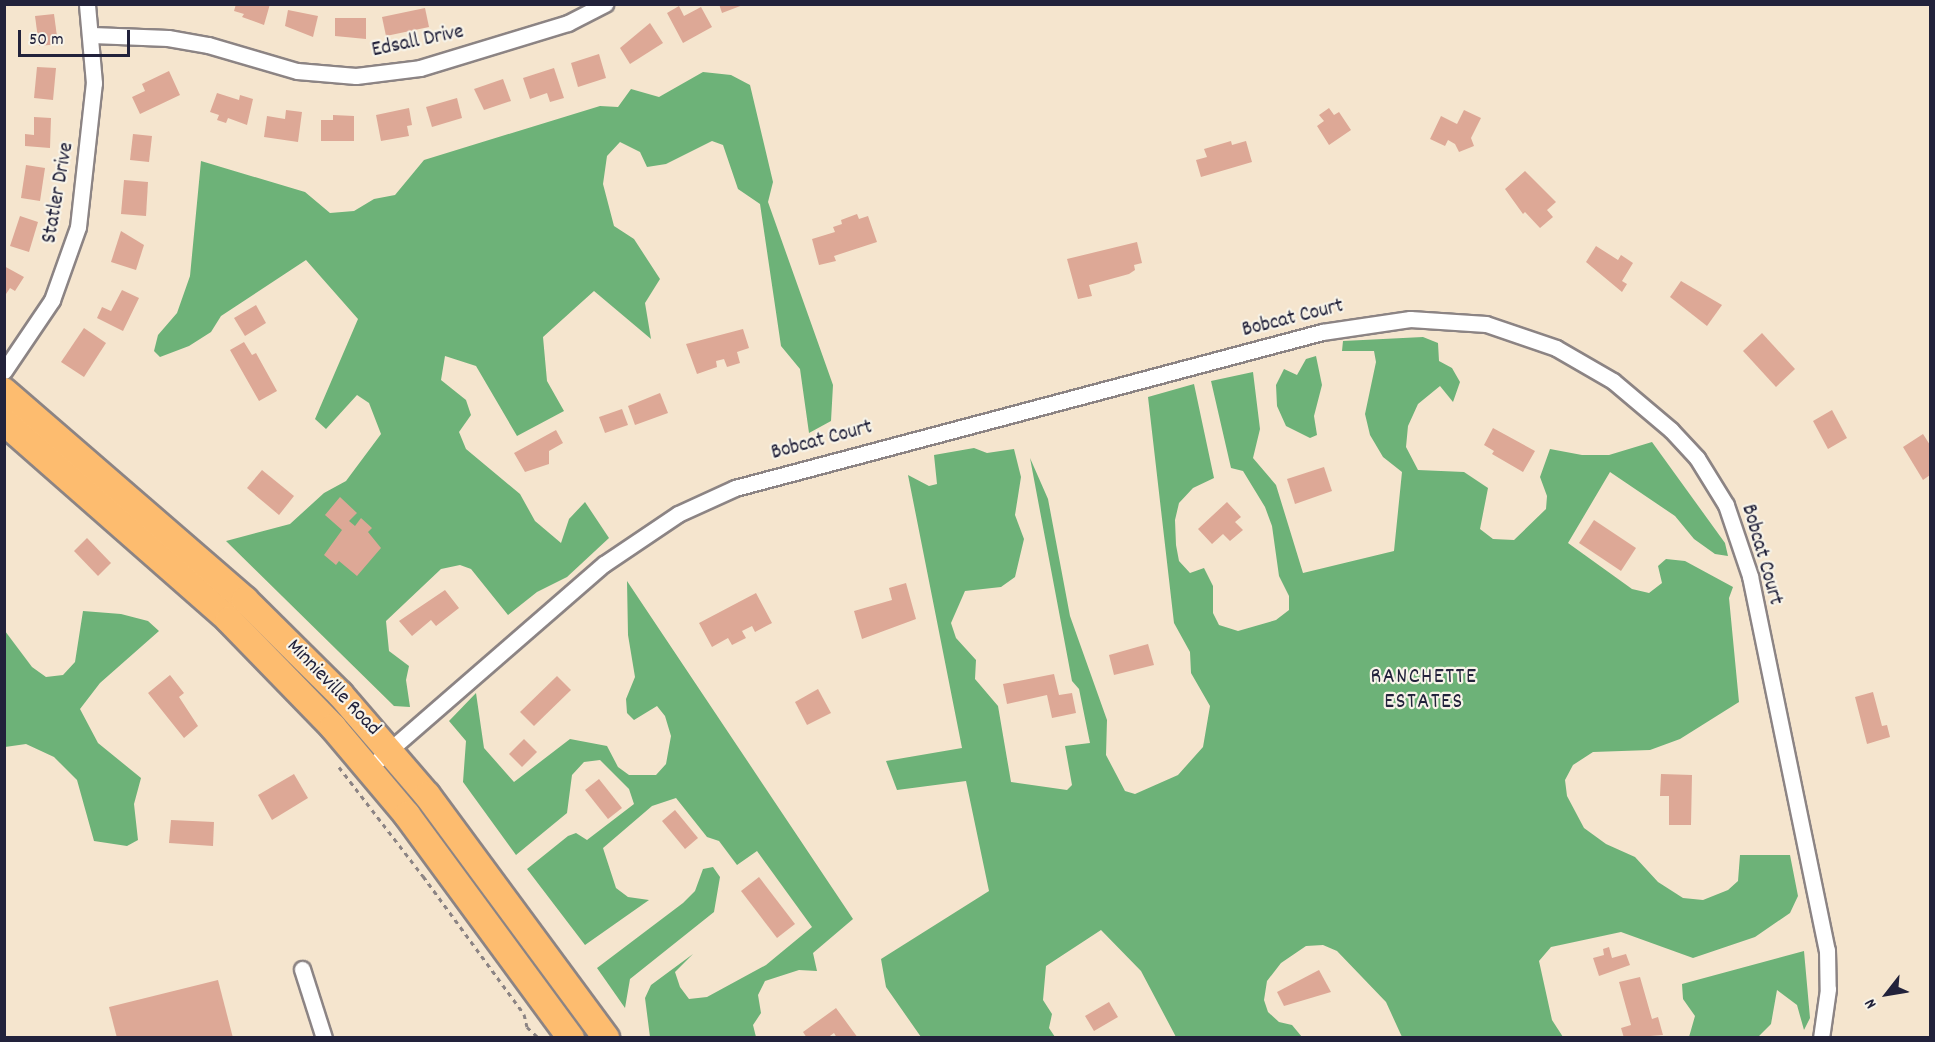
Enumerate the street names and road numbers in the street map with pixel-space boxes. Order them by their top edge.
street label: Edsall Drive [370,20,466,64]
street label: Statler Drive [38,141,80,245]
street label: Bobcat Court [1240,294,1346,344]
street label: Bobcat Court [769,415,875,467]
street label: Bobcat Court [1735,502,1787,608]
street label: Minnieville Road [281,634,385,742]

